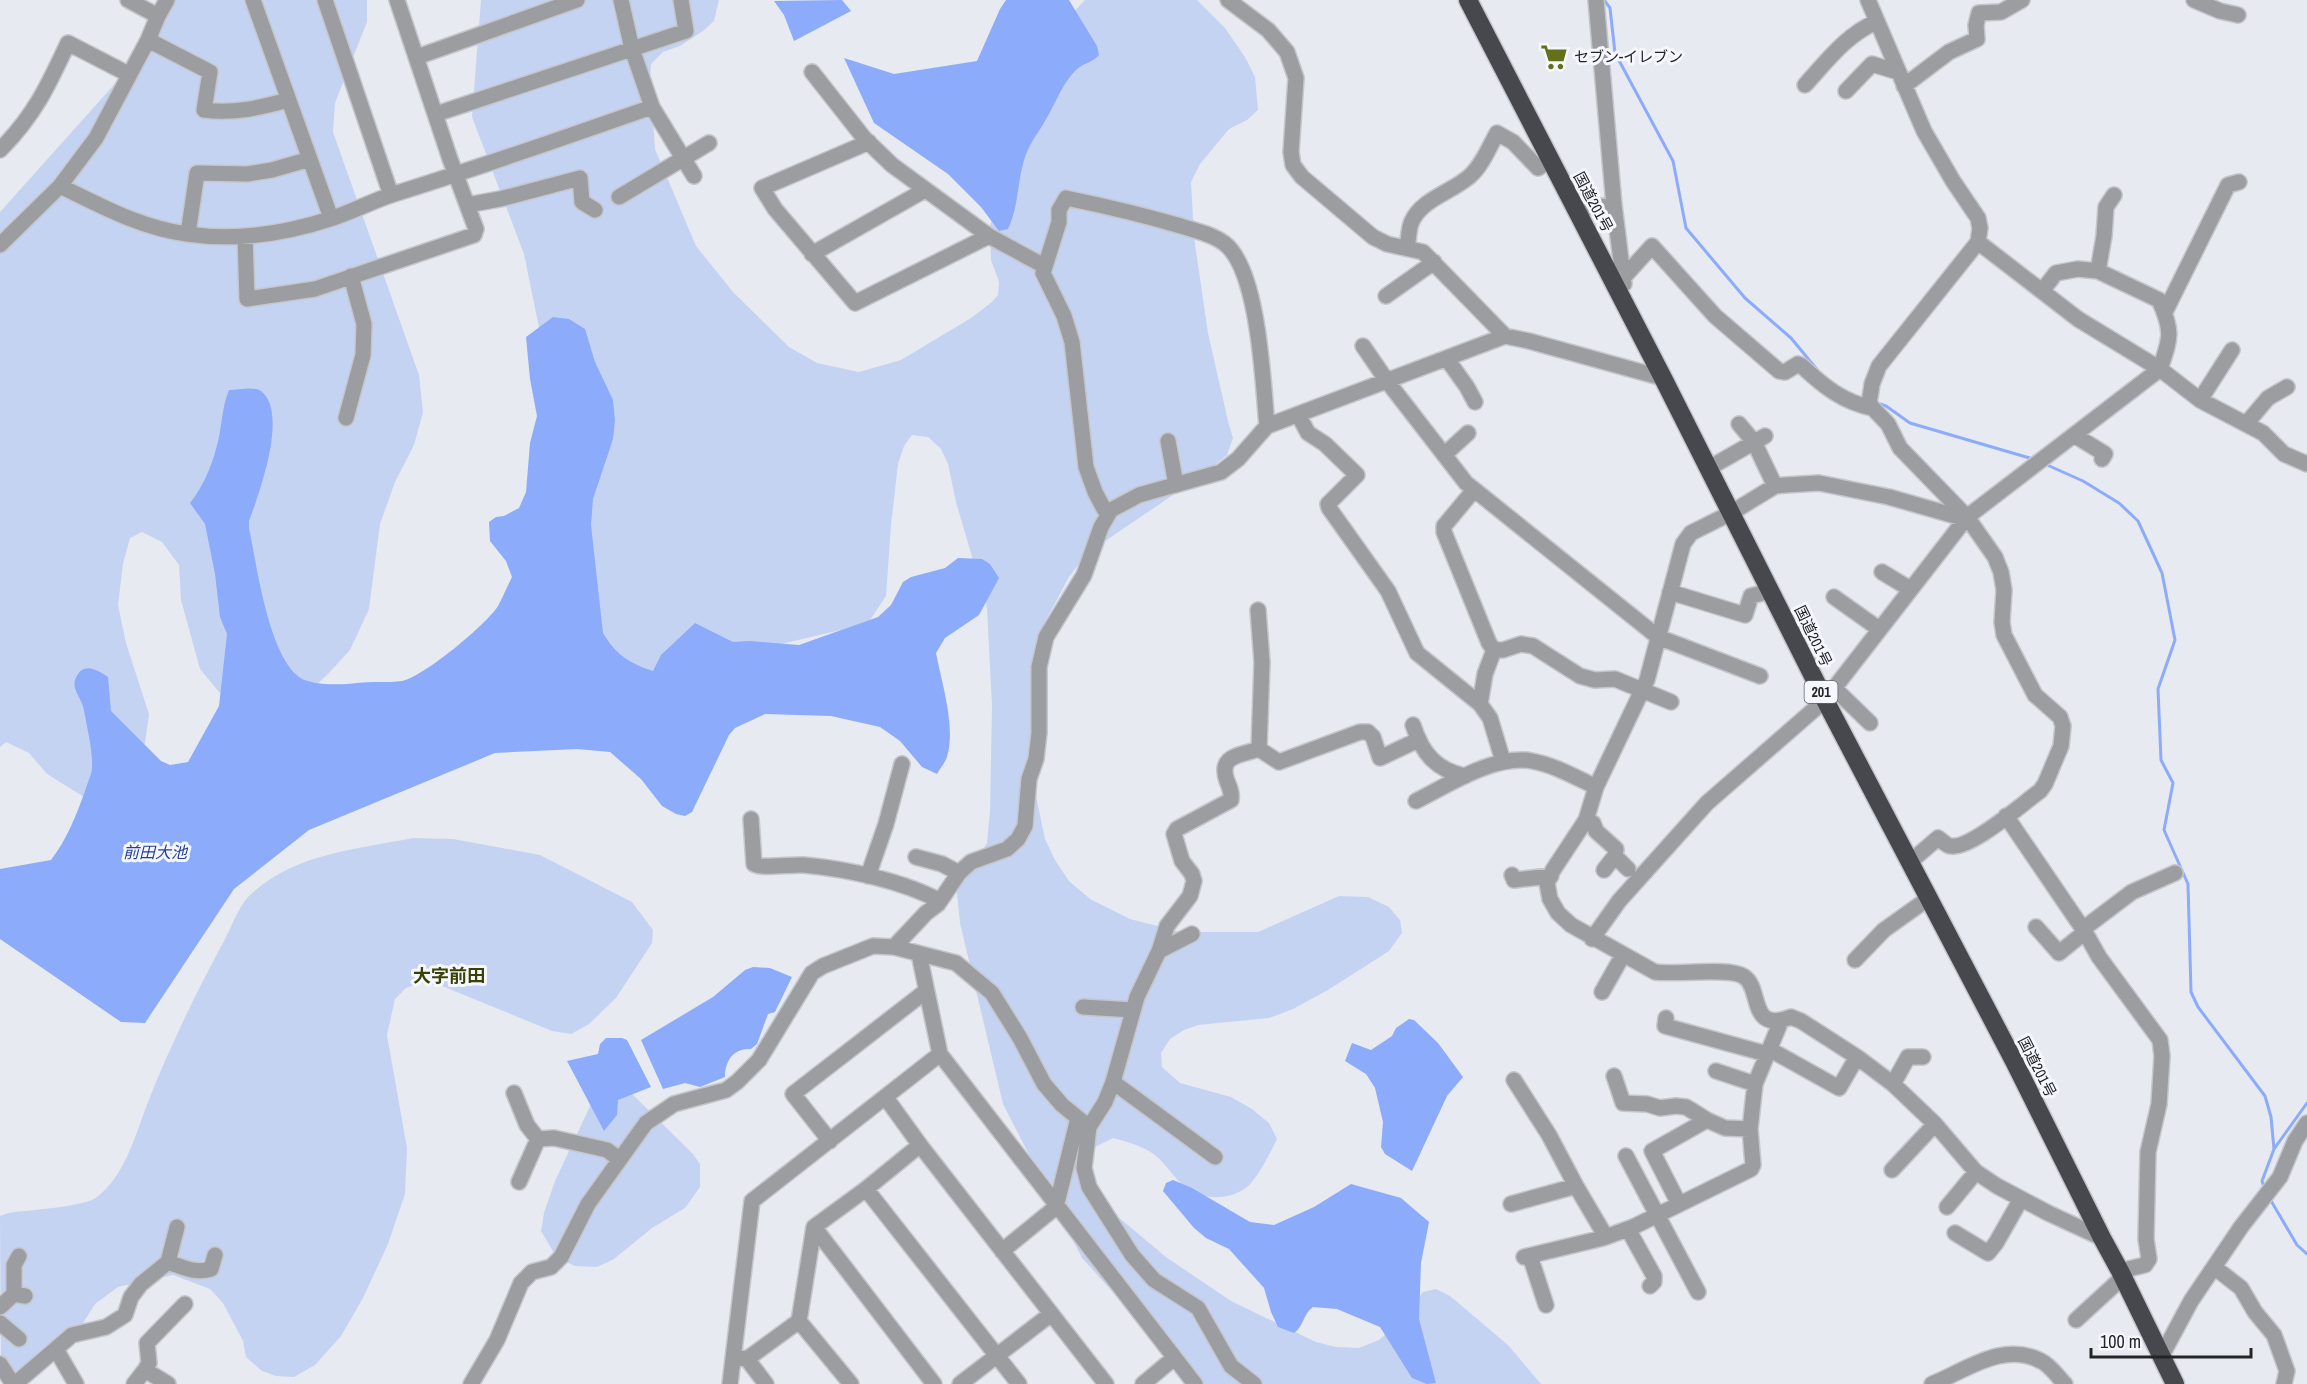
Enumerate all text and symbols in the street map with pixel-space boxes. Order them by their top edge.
supermarket icon: セブン-イレブン [1539,42,1569,72]
place label: セブン-イレブン [1574,46,1683,67]
street label: 国道201号 [1569,168,1618,236]
street label: 国道201号 [1790,602,1837,670]
road number: 201 [1804,681,1838,703]
water label: 前田大池 [123,841,189,863]
district label: 大字前田 [413,963,485,988]
street label: 国道201号 [2013,1033,2062,1101]
scale bar [2091,1321,2252,1359]
text: 100 m [2100,1329,2141,1354]

